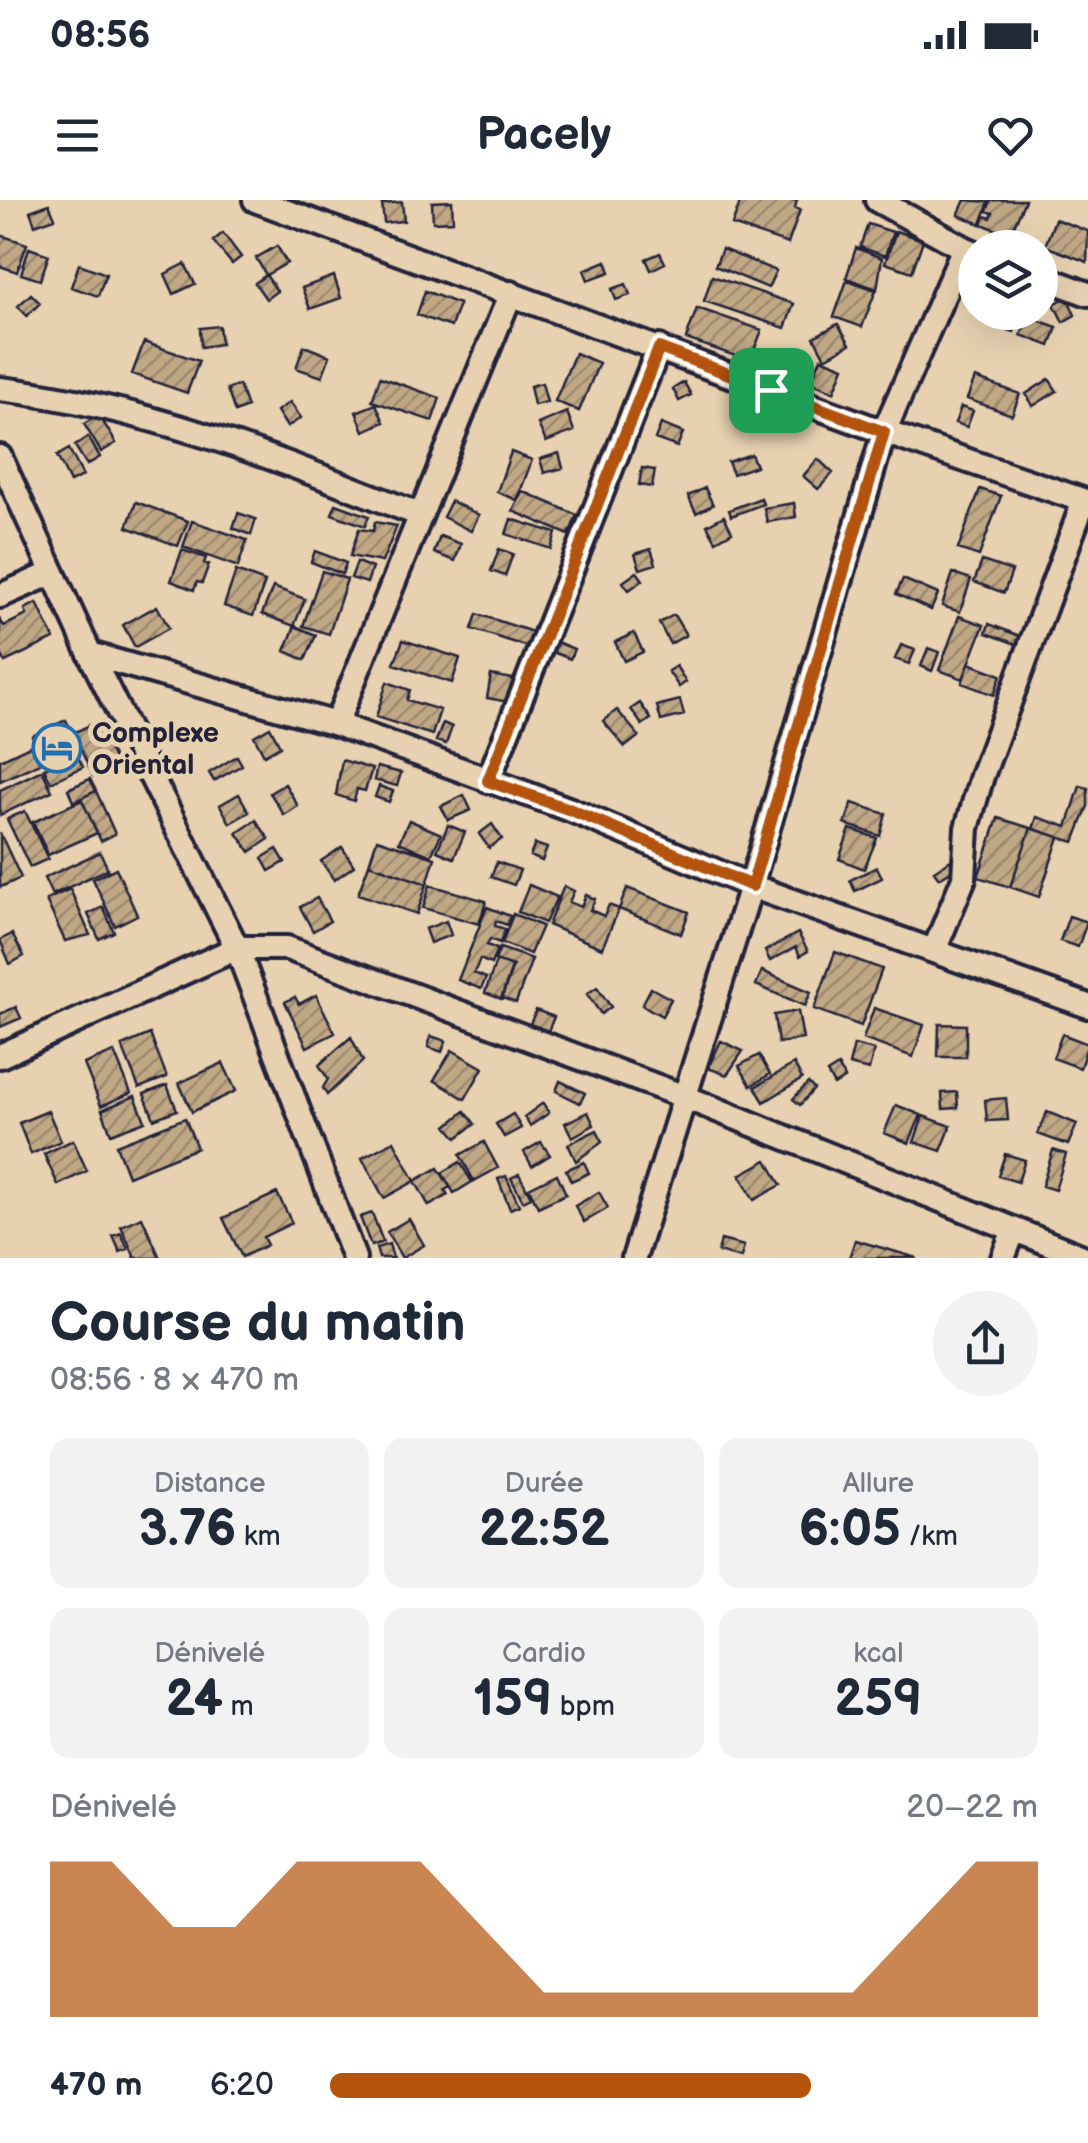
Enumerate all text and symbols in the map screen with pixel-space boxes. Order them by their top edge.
text: 08:56 [50,13,151,58]
icon: menu [50,108,105,163]
text: Pacely [477,108,611,163]
icon: heart [983,108,1038,163]
map controls [958,230,1058,330]
button: layers [958,230,1058,330]
pin [729,348,814,433]
icon: arrive [744,363,799,418]
place label: Complexe Oriental [92,717,219,782]
hotel icon: Complexe Oriental [31,722,83,774]
text: Course du matin [50,1290,466,1357]
button: share [933,1291,1038,1396]
text: 08:56 · 8 × 470 m [50,1361,299,1400]
text: Distance [154,1467,266,1500]
text: Durée [504,1467,584,1500]
text: Allure [843,1467,914,1500]
text: 3.76 [139,1500,236,1560]
text: 22:52 [479,1500,609,1560]
text: 6:05 [799,1500,901,1560]
text: km [236,1520,281,1553]
text: /km [901,1520,958,1553]
text: Dénivelé [154,1637,265,1670]
text: Cardio [502,1637,586,1670]
text: kcal [853,1637,903,1670]
text: 24 [166,1670,223,1730]
text: 159 [473,1670,552,1730]
text: 259 [834,1670,922,1730]
text: m [223,1690,254,1723]
text: bpm [552,1690,615,1723]
text: Dénivelé [50,1788,177,1827]
text: 20–22 m [906,1788,1038,1827]
text: 470 m [50,2066,142,2105]
text: 6:20 [210,2066,274,2105]

